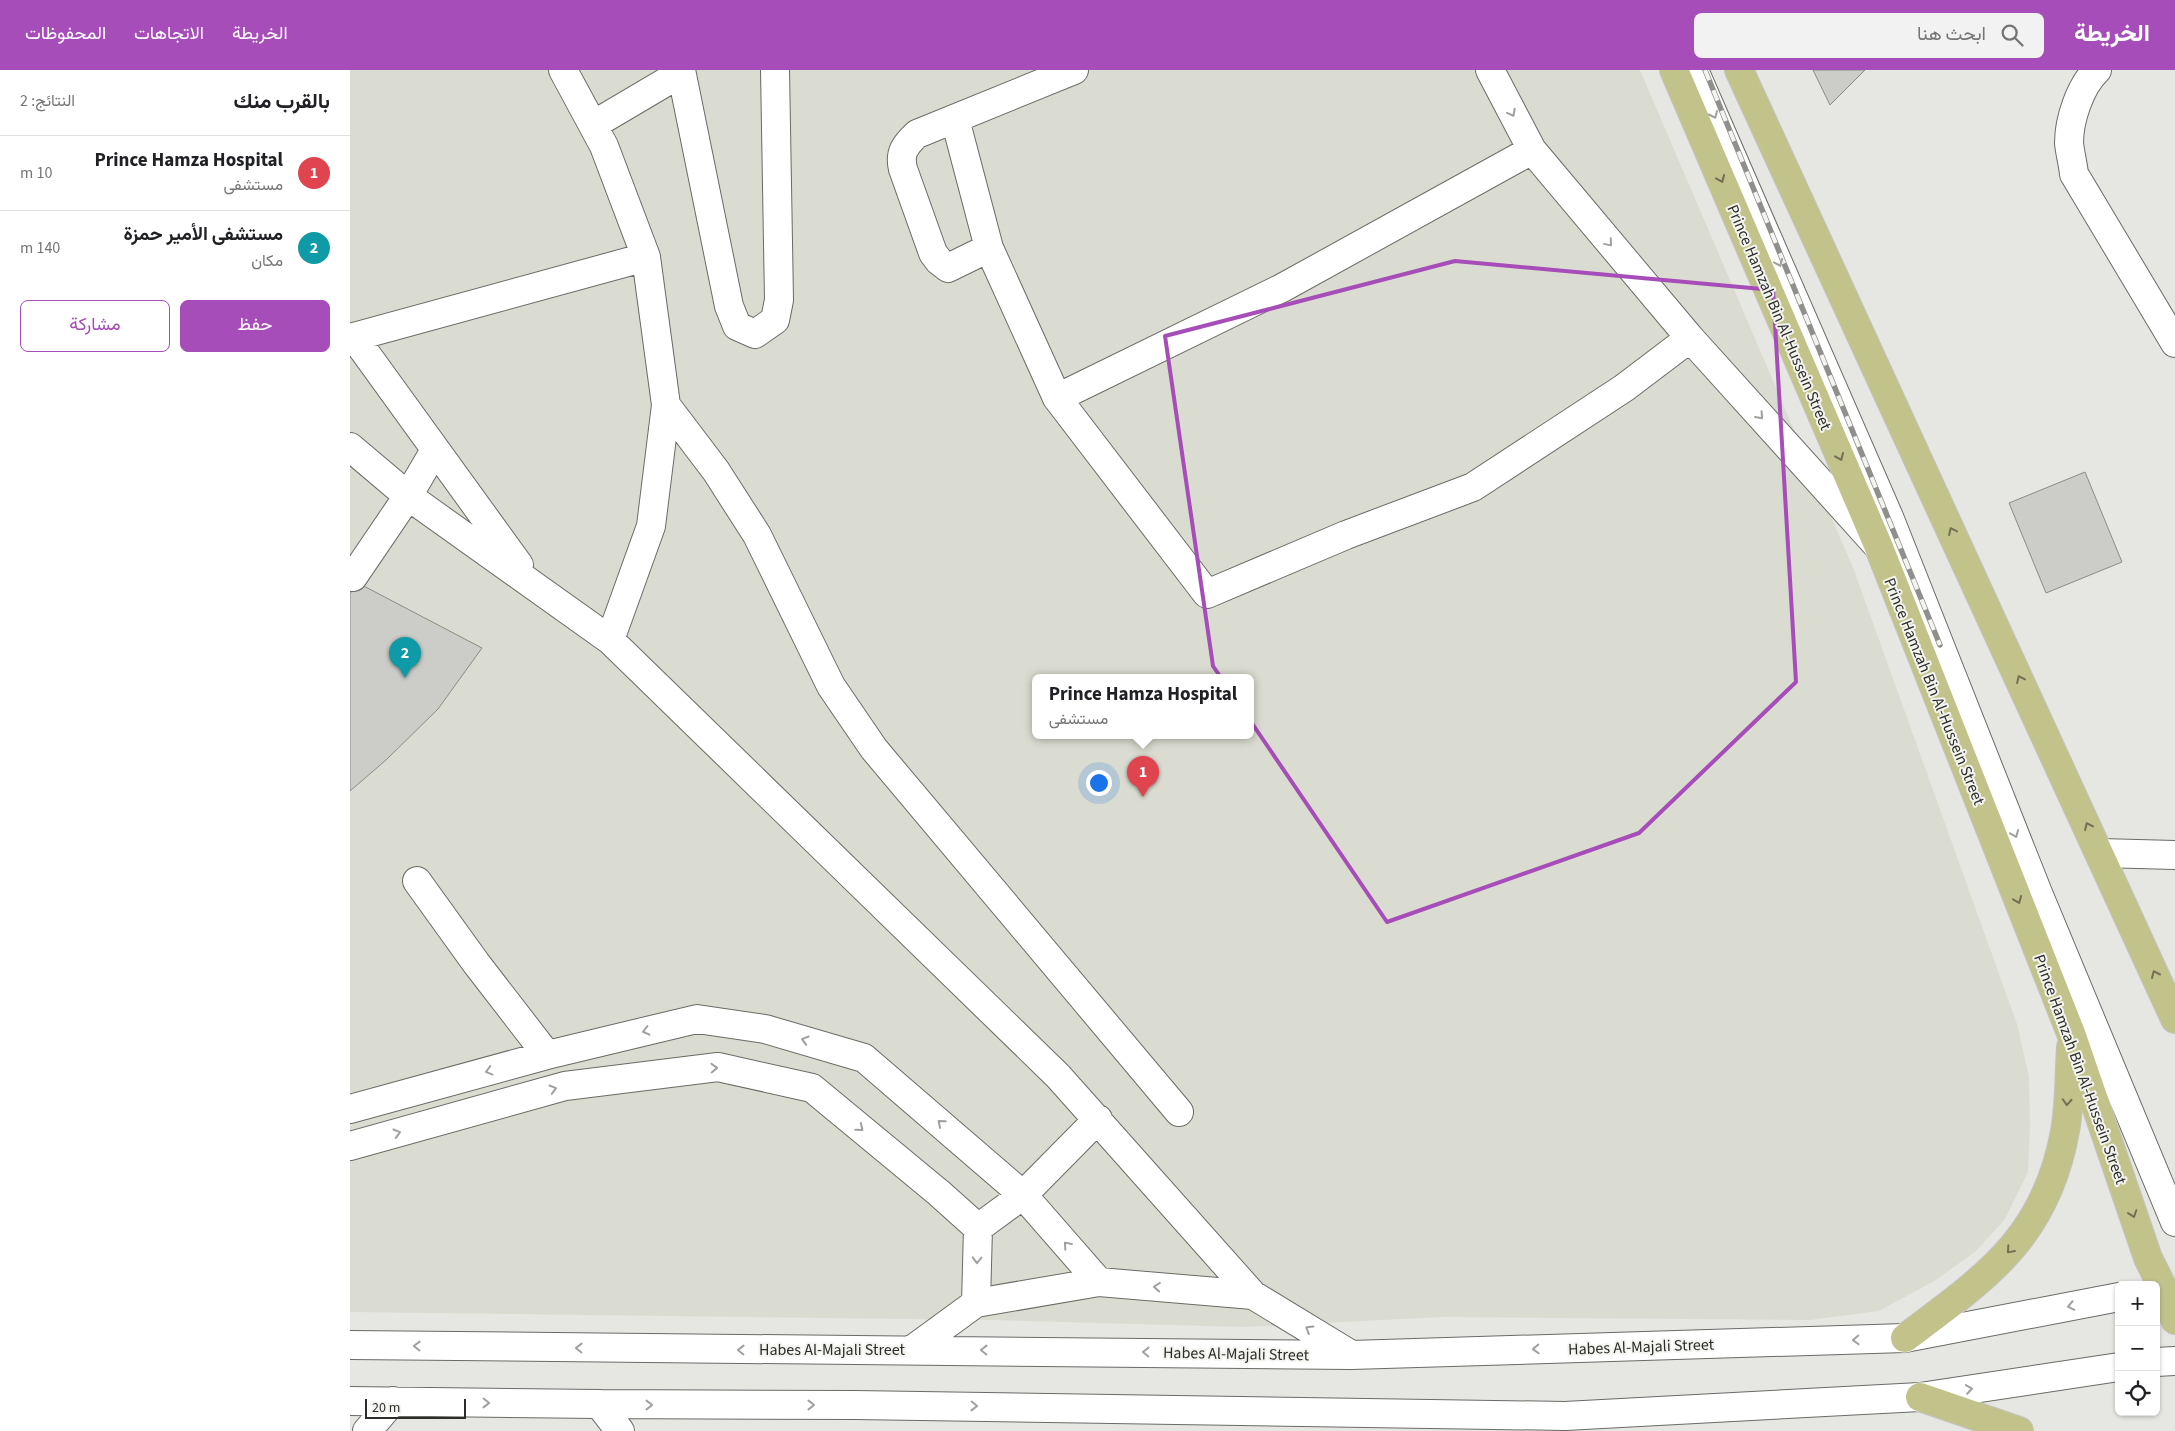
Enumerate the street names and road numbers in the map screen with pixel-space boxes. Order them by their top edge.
street label: Prince Hamzah Bin Al-Hussein Street [1721,201,1837,434]
street label: Prince Hamzah Bin Al-Hussein Street [1878,575,1990,809]
street label: Prince Hamzah Bin Al-Hussein Street [2028,951,2132,1188]
street label: Habes Al-Majali Street [1568,1333,1715,1361]
street label: Habes Al-Majali Street [759,1339,906,1361]
street label: Habes Al-Majali Street [1163,1342,1310,1366]

